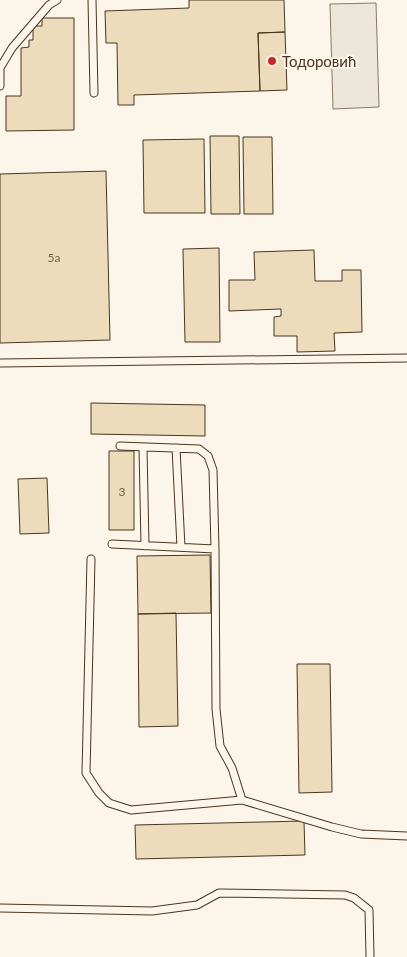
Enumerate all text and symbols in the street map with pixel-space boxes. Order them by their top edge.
place label: Тодоровић [282,52,356,70]
marker: Тодоровић [266,55,278,67]
house number: 5a [48,250,60,265]
house number: 3 [119,484,126,499]

